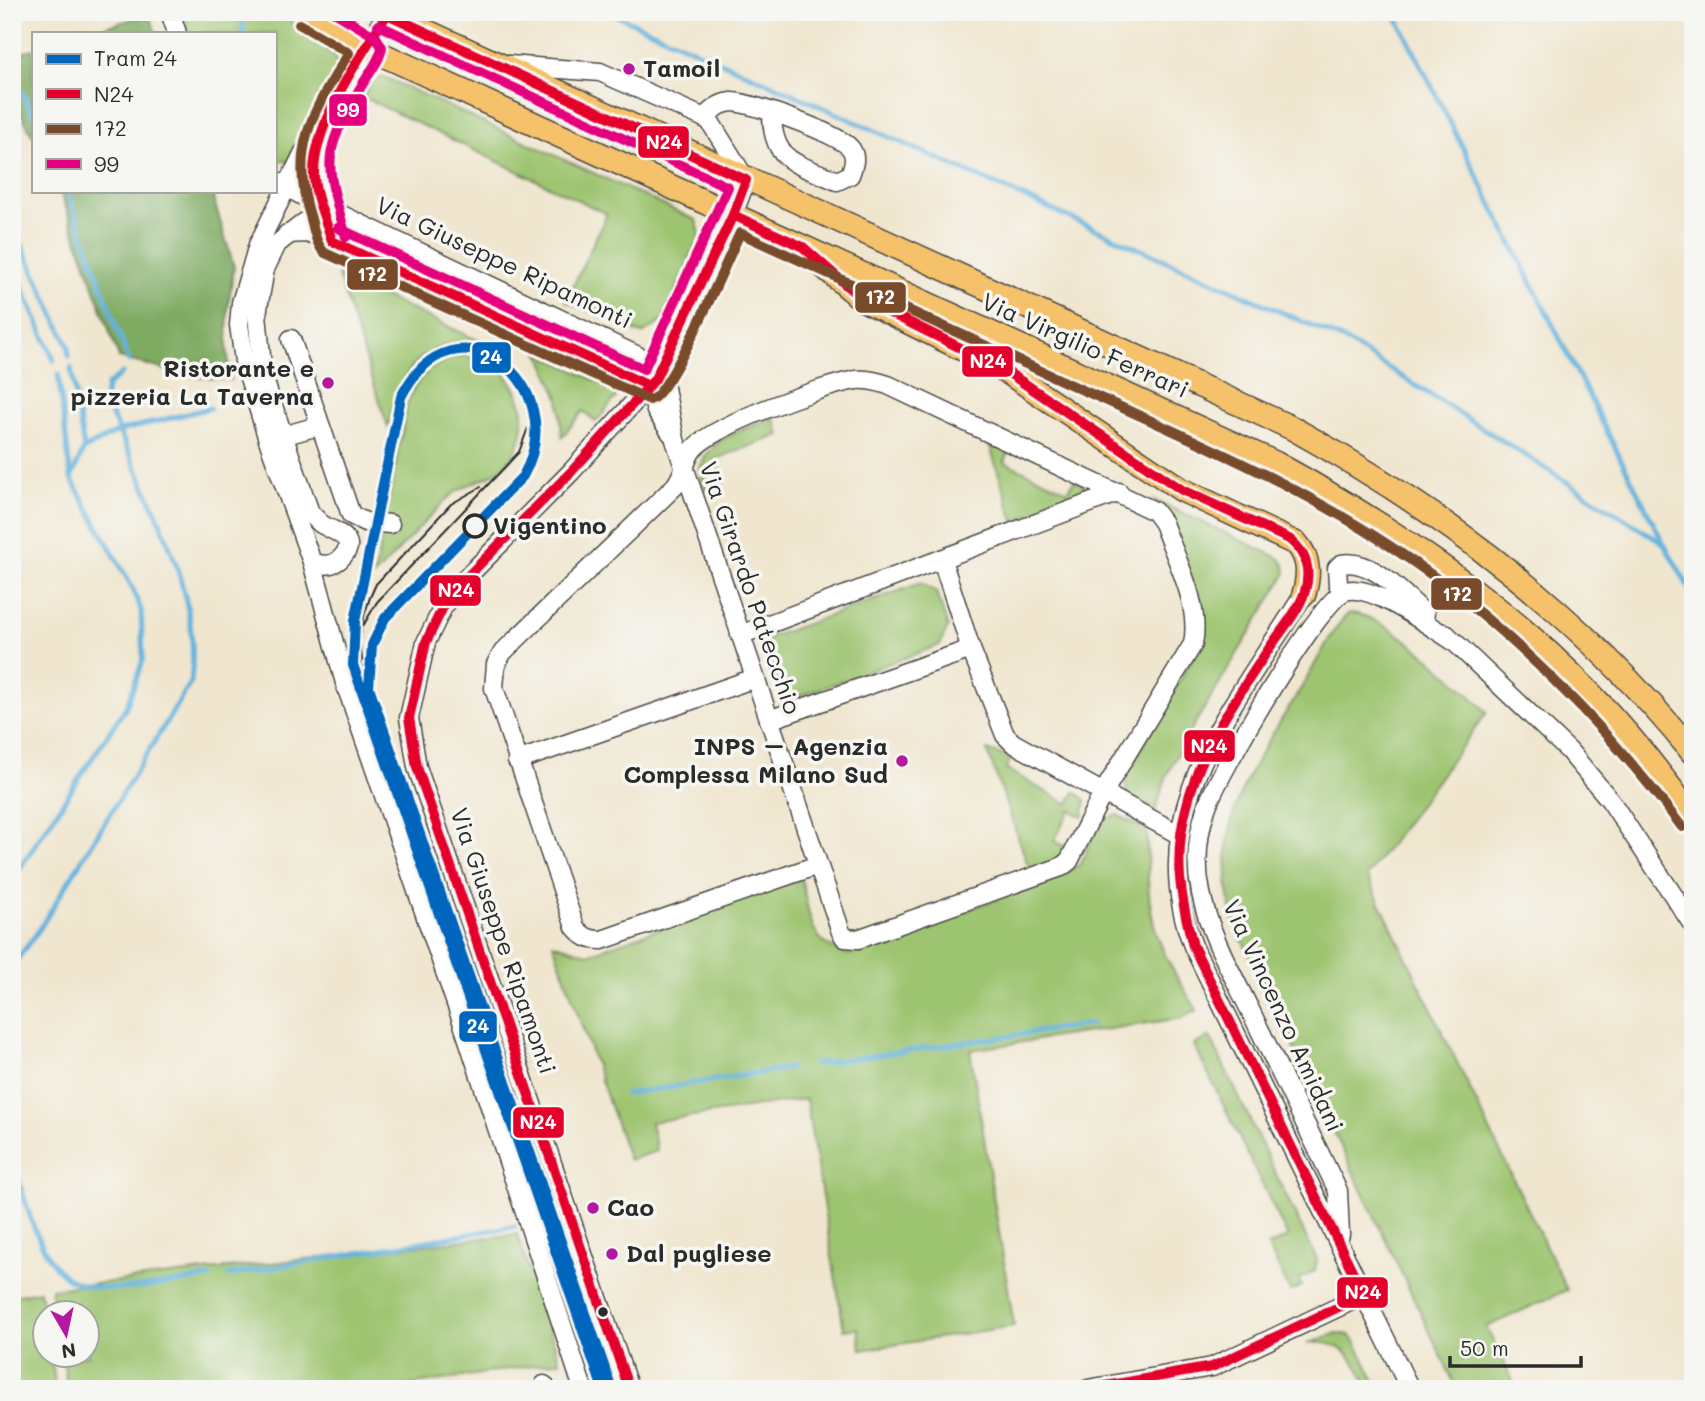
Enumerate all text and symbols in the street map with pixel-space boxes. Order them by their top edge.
legend [32,32,276,192]
text: Tram 24 [94,44,177,71]
place label: Tamoil [643,52,720,83]
marker: Tamoil [621,61,637,77]
text: N24 [94,80,134,107]
line badge: 99 [328,93,368,127]
text: 99 [337,97,360,122]
text: 172 [94,114,127,141]
line badge: N24 [637,125,690,159]
text: N24 [645,129,683,154]
text: 99 [94,150,119,177]
street label: Via Giuseppe Ripamonti [371,189,638,335]
line badge: 172 [346,258,399,291]
text: 172 [357,261,387,286]
line badge: 172 [854,281,907,314]
text: 172 [865,284,895,309]
street label: Via Virgilio Ferrari [977,285,1194,404]
line badge: 24 [471,341,512,374]
text: 24 [480,344,502,369]
line badge: N24 [961,345,1014,378]
text: N24 [969,348,1007,373]
place label: Ristorante e pizzeria La Taverna [71,352,314,411]
marker: Ristorante e pizzeria La Taverna [320,375,336,391]
street label: Via Girardo Patecchio [694,457,809,718]
place label: Vigentino [493,509,607,540]
marker: Vigentino [463,514,487,538]
line badge: N24 [429,574,482,607]
text: N24 [437,577,475,602]
line badge: 172 [1430,577,1483,611]
text: 172 [1442,581,1472,606]
line badge: N24 [1183,729,1236,763]
place label: INPS – Agenzia Complessa Milano Sud [623,730,888,789]
text: N24 [1190,733,1228,758]
marker: INPS – Agenzia Complessa Milano Sud [894,753,910,769]
street label: Via Giuseppe Ripamonti [444,803,565,1078]
street label: Via Vincenzo Amidani [1217,894,1352,1137]
line badge: 24 [458,1010,498,1043]
text: 24 [467,1013,489,1038]
line badge: N24 [512,1106,565,1139]
text: N24 [519,1109,557,1134]
place label: Cao [607,1191,654,1222]
marker: Cao [585,1200,601,1216]
place label: Dal pugliese [626,1237,772,1268]
marker: Dal pugliese [604,1246,620,1262]
line badge: N24 [1336,1276,1389,1309]
text: N24 [1344,1279,1382,1304]
north arrow [32,1300,102,1370]
unlabelled marker [596,1305,610,1319]
scale bar [1450,1324,1581,1368]
text: 50 m [1460,1334,1509,1361]
text: N [60,1338,78,1365]

